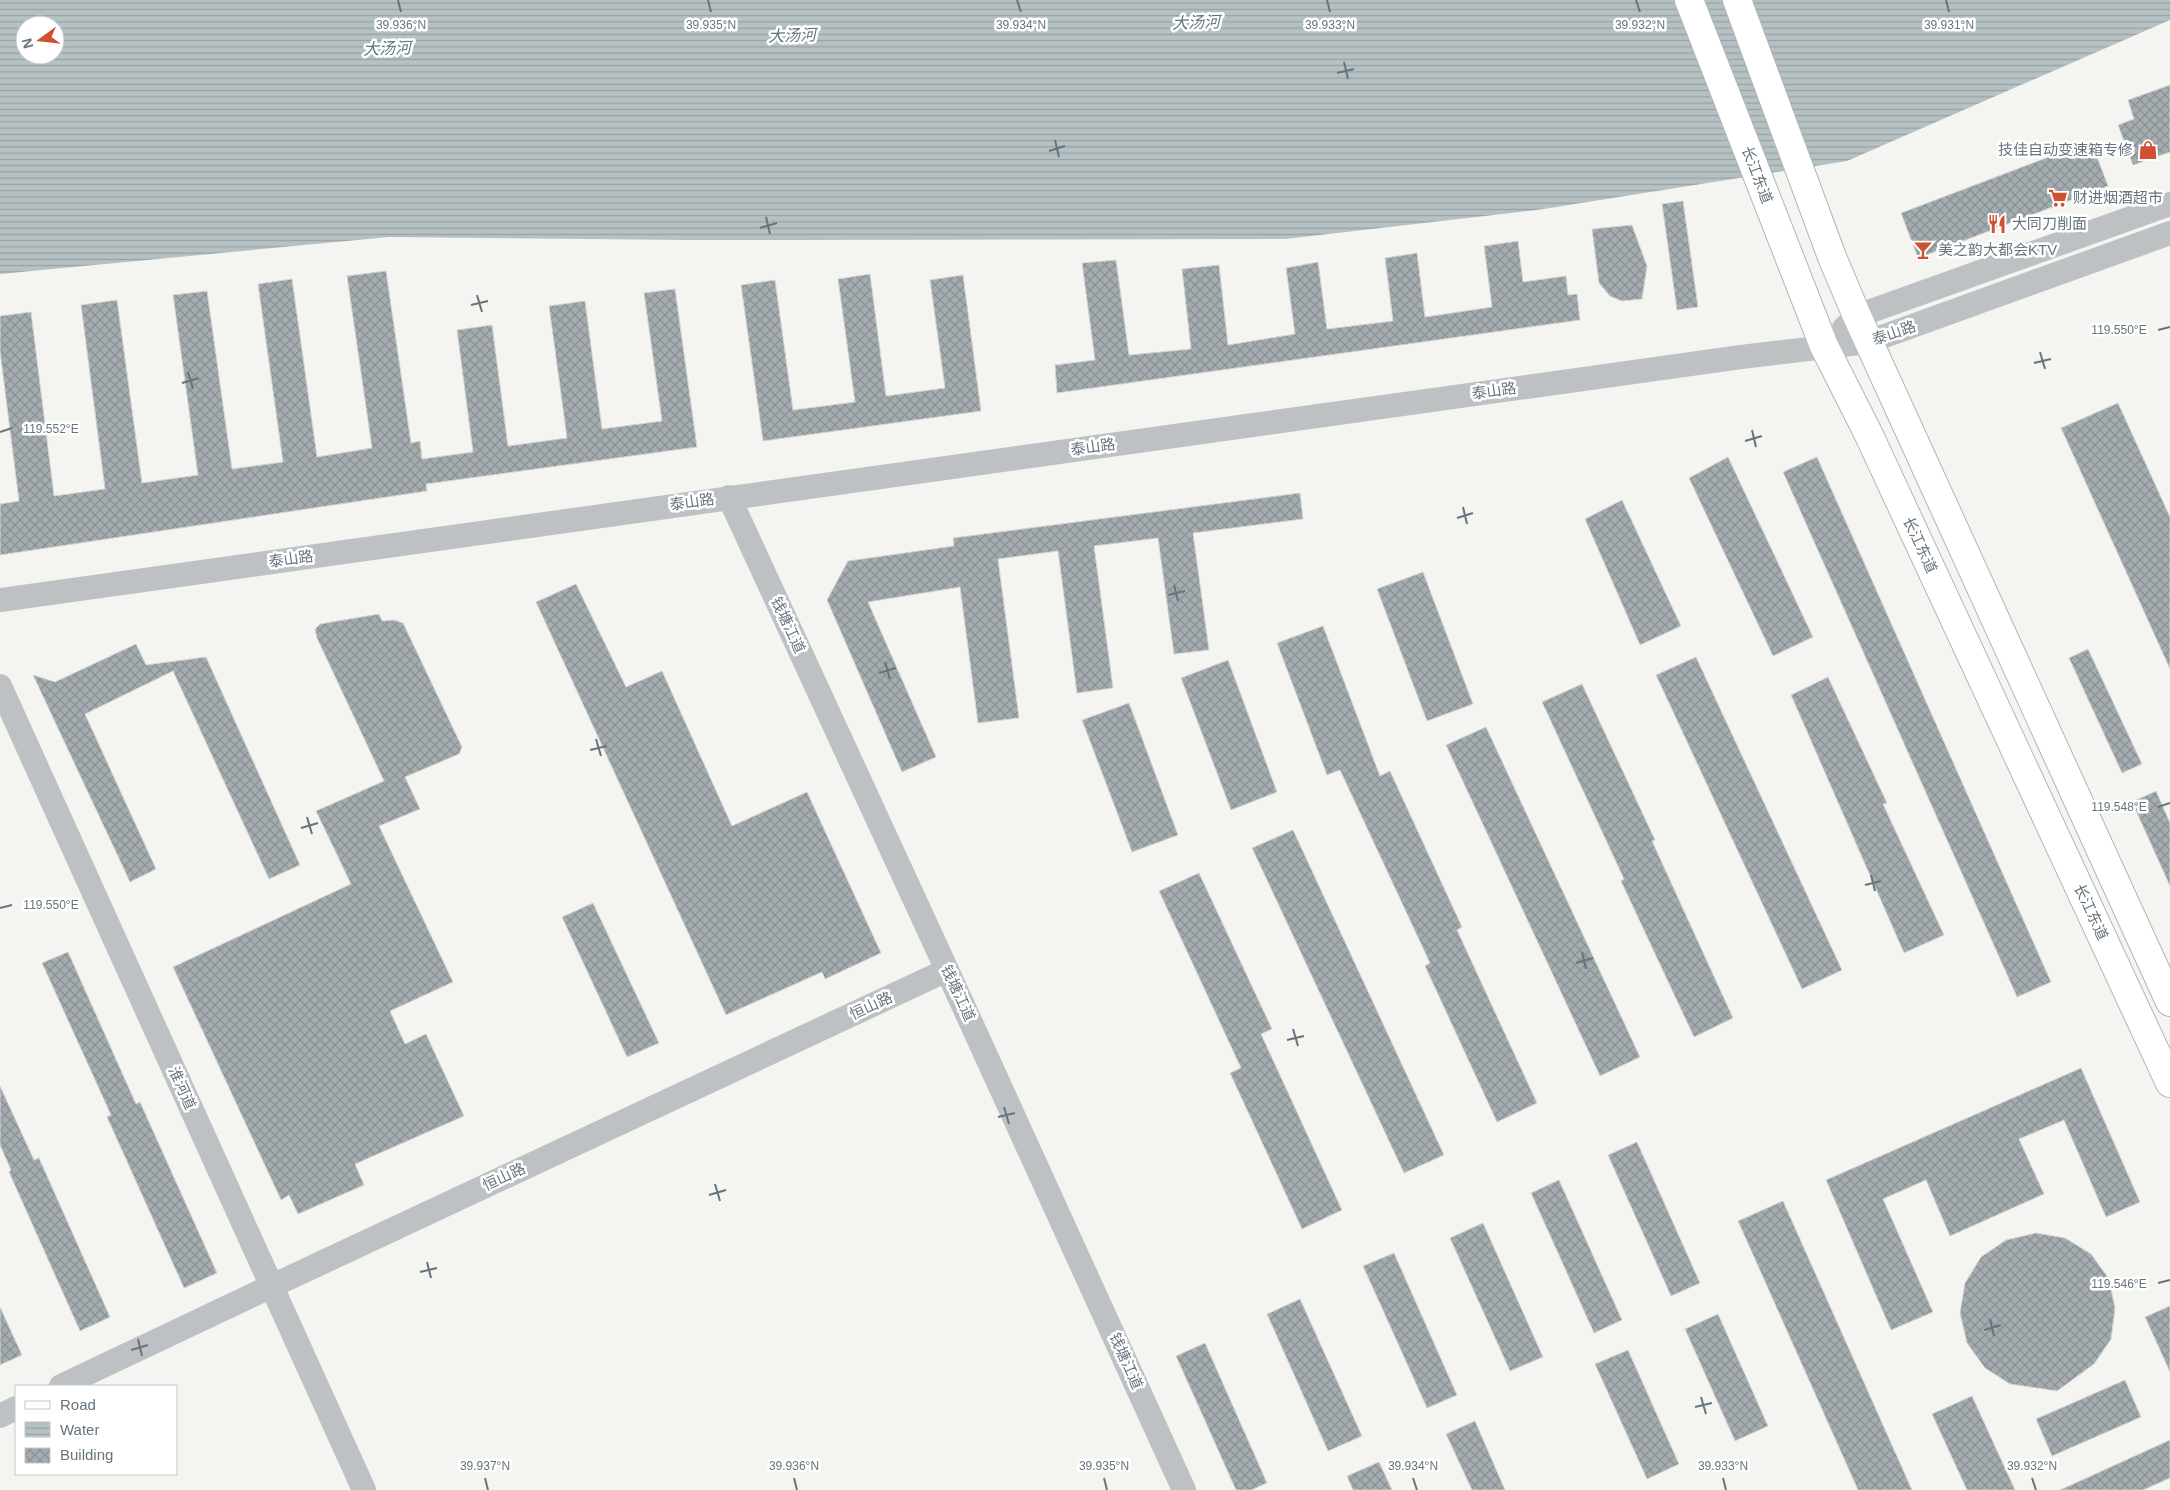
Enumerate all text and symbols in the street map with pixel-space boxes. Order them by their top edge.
water label: 大汤河 [1172,13,1223,32]
north arrow [15,15,65,65]
text: 39.936°N [376,18,426,32]
text: 39.935°N [686,18,736,32]
text: 39.934°N [996,18,1046,32]
text: 39.933°N [1305,18,1355,32]
text: 39.932°N [1615,18,1665,32]
text: 39.931°N [1924,18,1974,32]
water label: 大汤河 [768,26,819,45]
text: N [18,36,36,50]
water label: 大汤河 [363,39,414,58]
shop icon: 技佳自动变速箱专修 [2137,139,2159,161]
place label: 技佳自动变速箱专修 [1998,141,2133,158]
street label: 长江东道 [1739,144,1776,206]
supermarket icon: 财进烟酒超市 [2047,187,2069,209]
place label: 财进烟酒超市 [2073,189,2163,206]
restaurant icon: 大同刀削面 [1986,213,2008,235]
place label: 大同刀削面 [2012,215,2087,232]
bar icon: 美之韵大都会KTV [1912,239,1934,261]
place label: 美之韵大都会KTV [1938,241,2057,258]
street label: 泰山路 [1870,317,1918,348]
text: 119.550°E [2091,323,2147,337]
street label: 泰山路 [1470,379,1517,402]
text: 119.552°E [23,422,79,436]
street label: 泰山路 [1069,435,1116,458]
street label: 泰山路 [668,490,715,513]
street label: 长江东道 [1900,514,1941,576]
street label: 泰山路 [267,547,314,570]
street label: 钱塘江道 [768,594,809,656]
text: 119.548°E [2091,800,2147,814]
street label: 长江东道 [2071,881,2112,943]
text: 119.550°E [23,898,79,912]
street label: 钱塘江道 [938,962,979,1024]
street label: 恒山路 [847,988,895,1023]
street label: 淮河道 [166,1064,199,1112]
street label: 恒山路 [480,1159,528,1194]
text: 119.546°E [2091,1277,2147,1291]
street label: 钱塘江道 [1106,1330,1146,1392]
legend [15,1385,178,1475]
text: Road [60,1396,96,1413]
text: Water [60,1421,99,1438]
text: Building [60,1446,113,1463]
text: 39.937°N [460,1459,510,1473]
text: 39.936°N [769,1459,819,1473]
text: 39.935°N [1079,1459,1129,1473]
text: 39.934°N [1388,1459,1438,1473]
text: 39.933°N [1698,1459,1748,1473]
text: 39.932°N [2007,1459,2057,1473]

